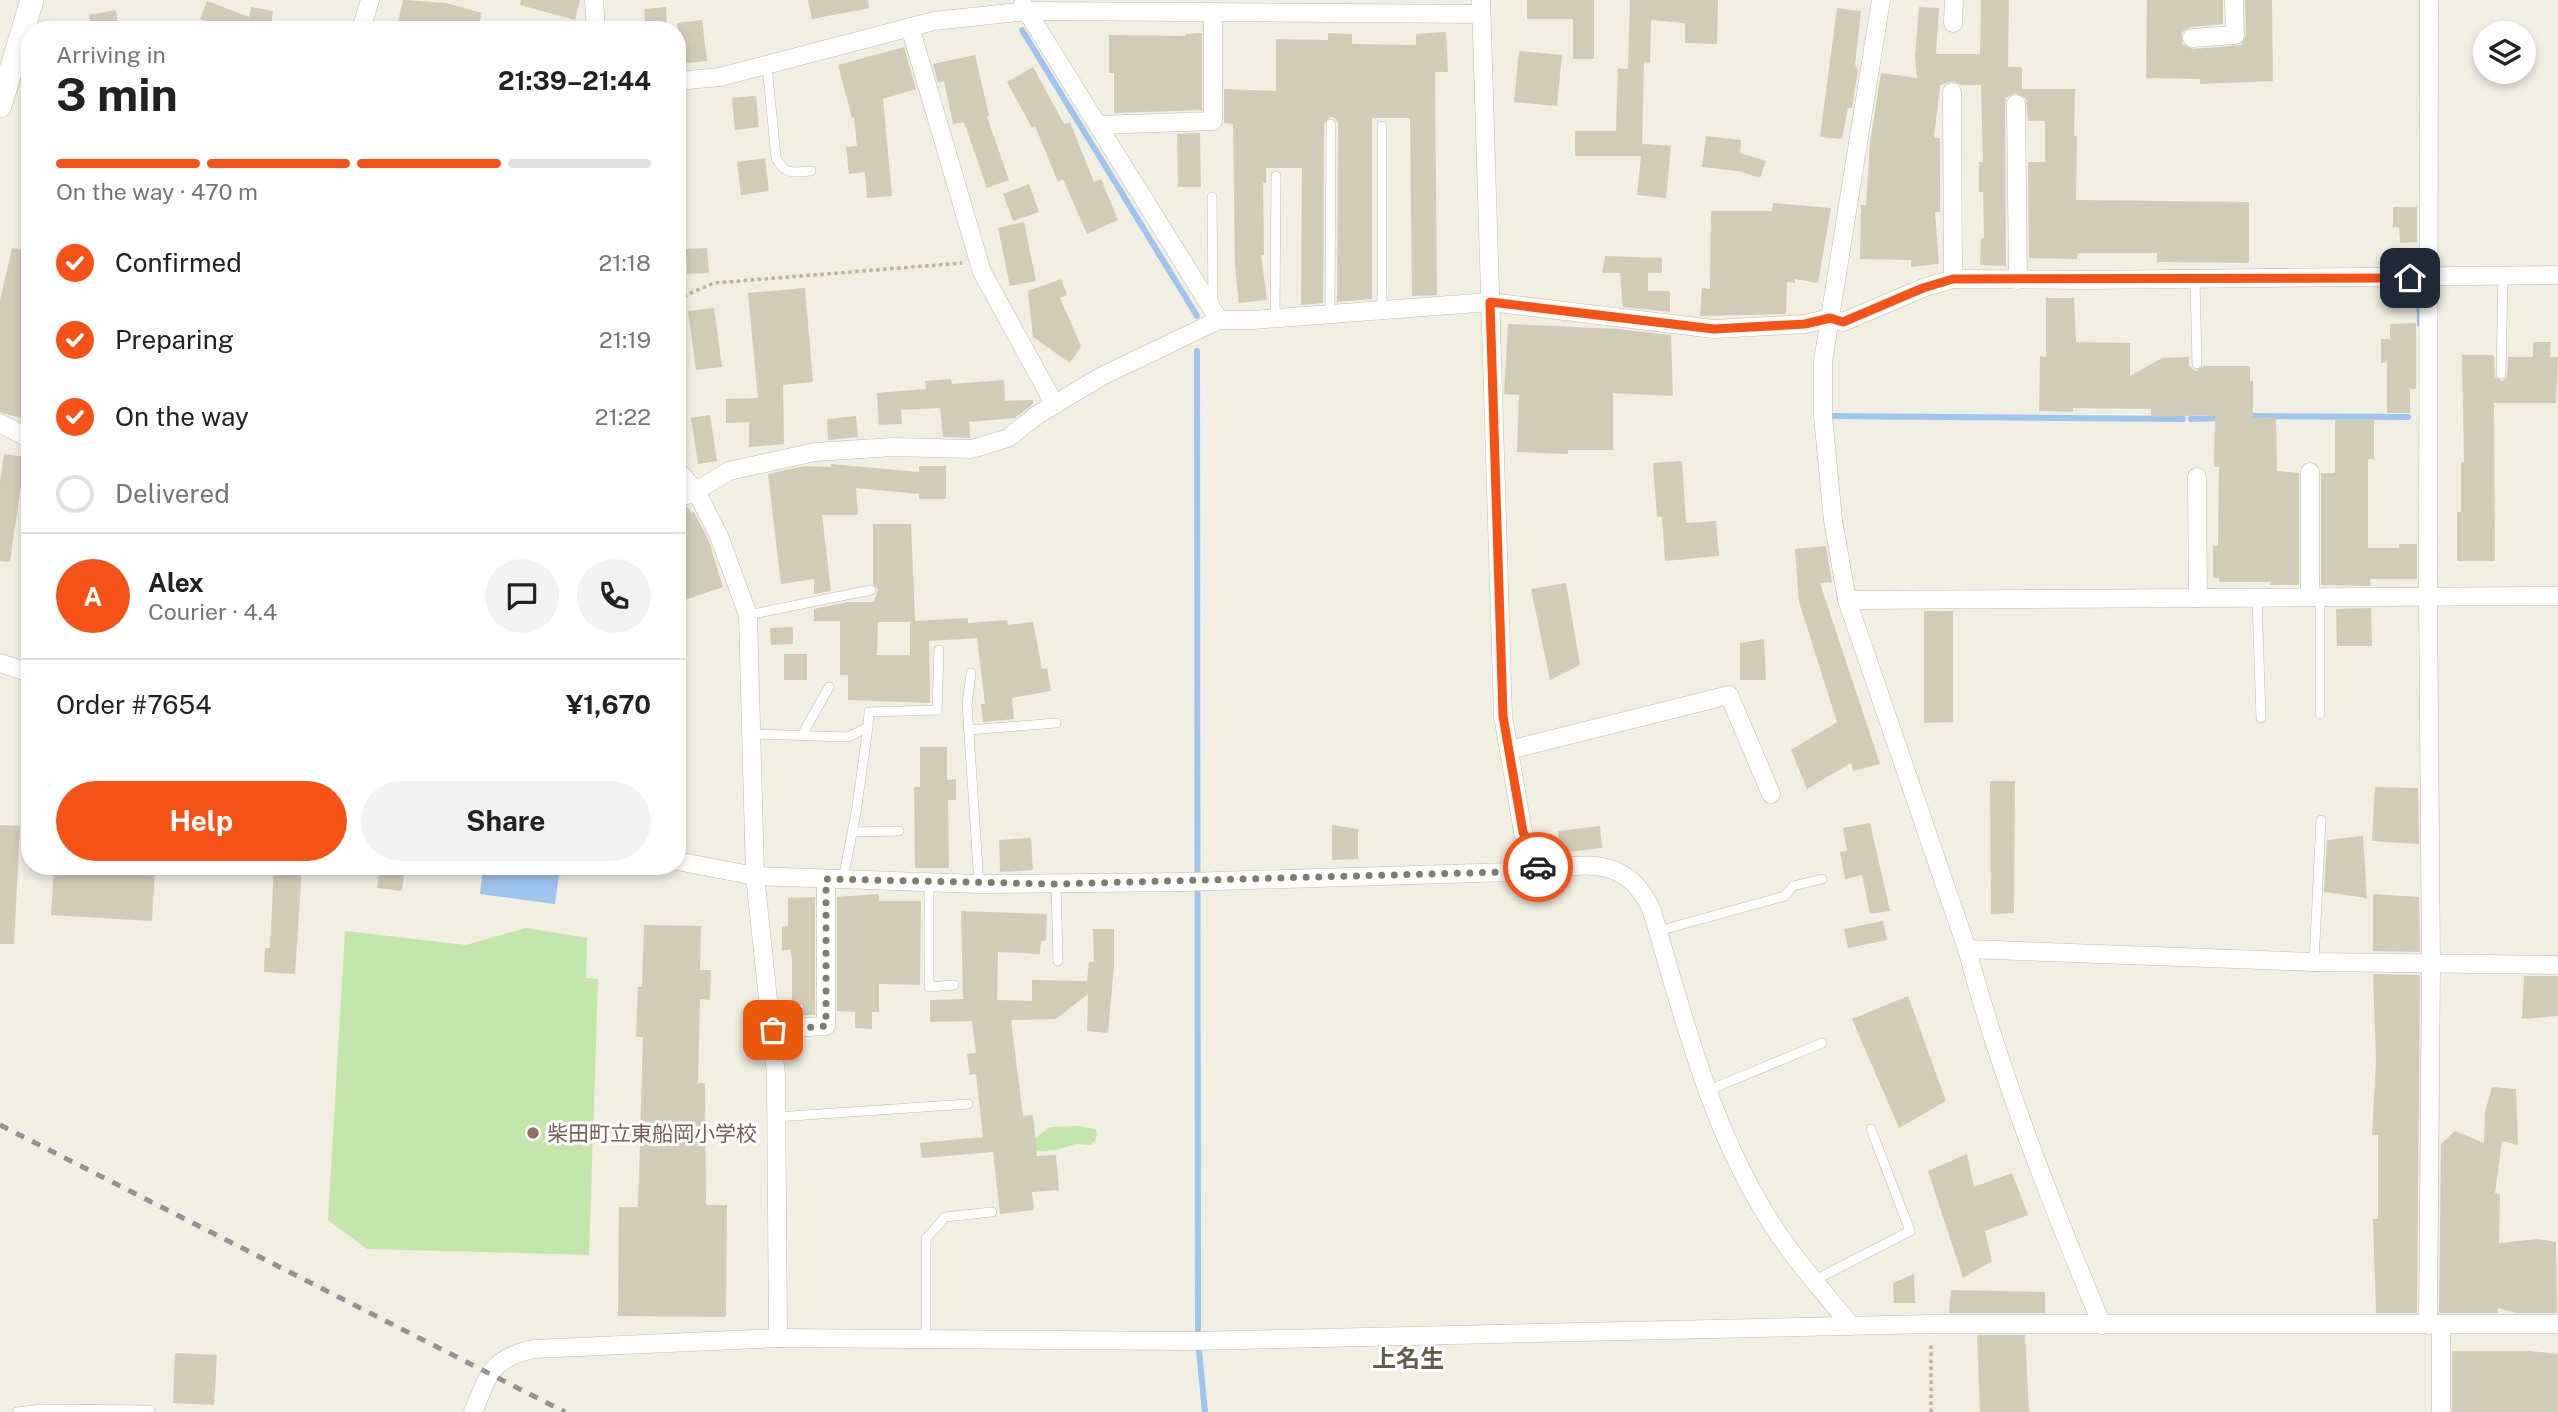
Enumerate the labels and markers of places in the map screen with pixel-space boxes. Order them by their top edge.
pin [2380,248,2440,308]
pin [743,1000,803,1060]
place label: 柴田町立東船岡小学校 [547,1121,757,1146]
marker: 柴田町立東船岡小学校 [525,1125,541,1141]

